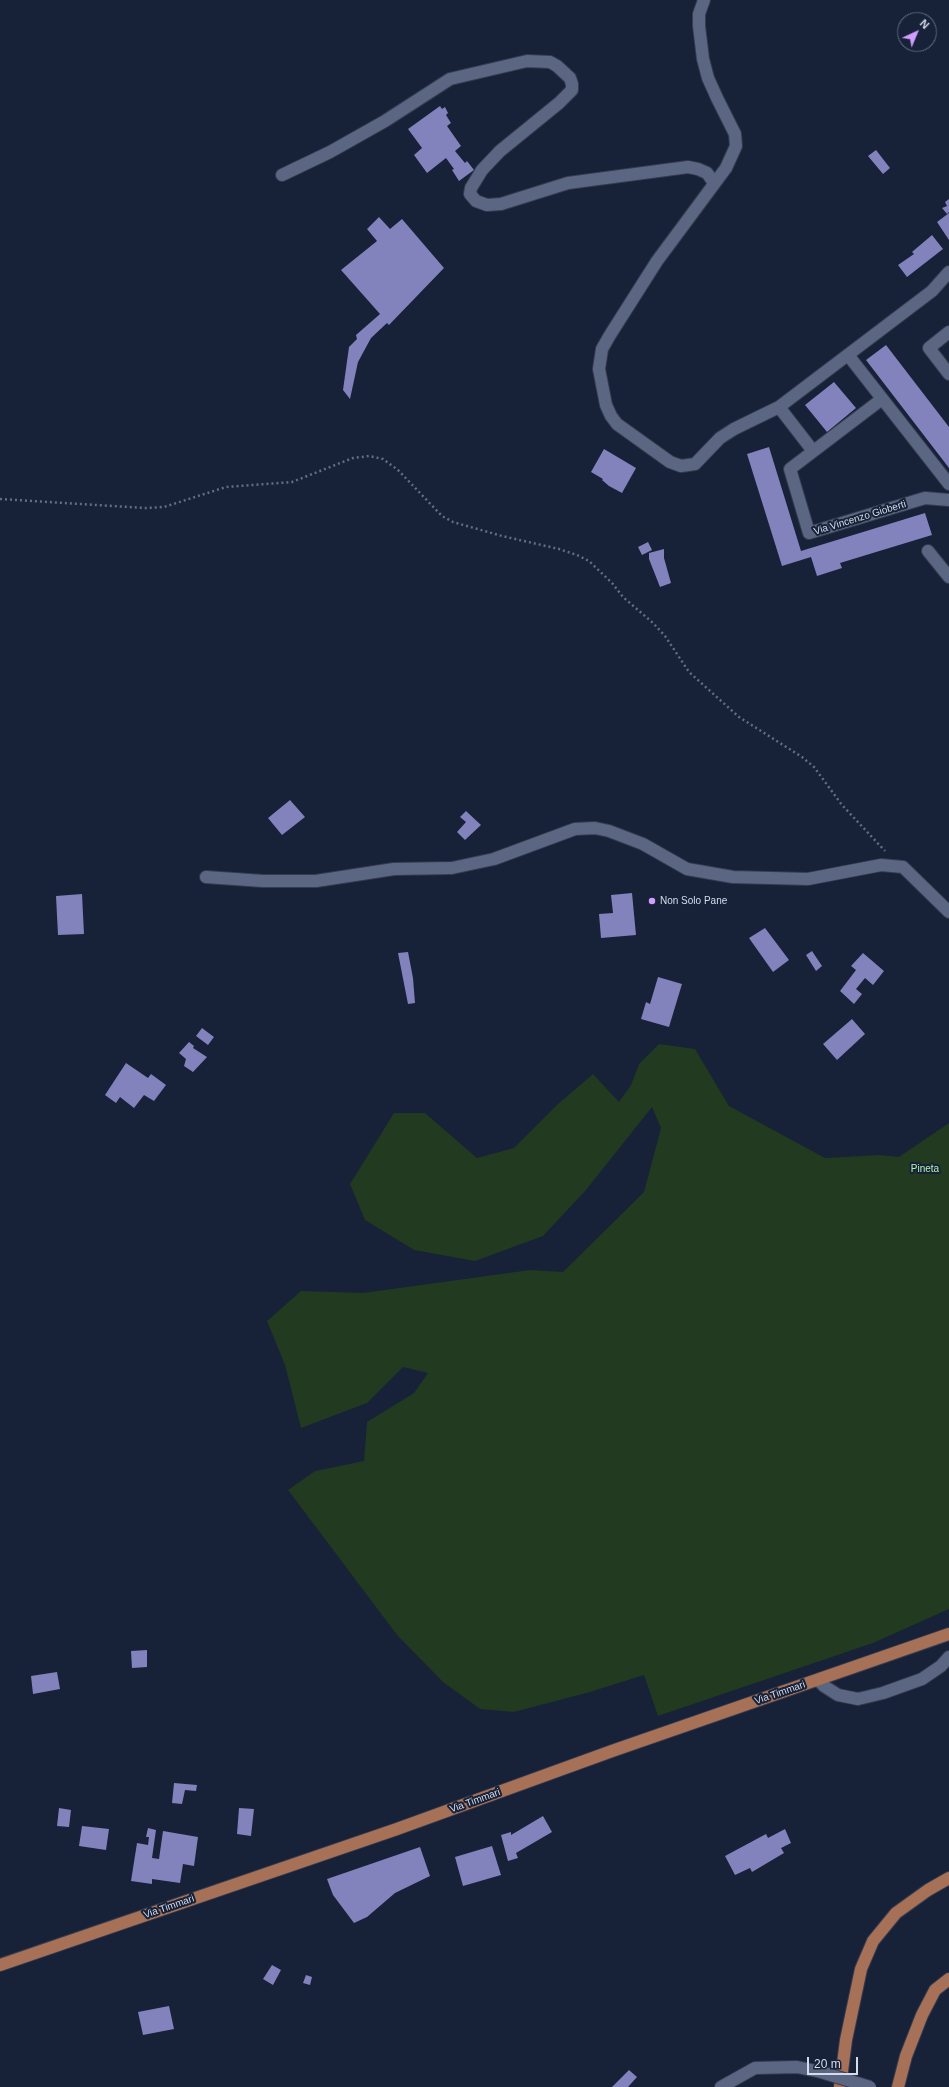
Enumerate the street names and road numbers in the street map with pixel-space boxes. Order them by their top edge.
street label: Via Vincenzo Gioberti [812,498,908,538]
street label: Via Timmari [753,1679,807,1707]
street label: Via Timmari [448,1786,502,1816]
street label: Via Timmari [142,1893,196,1921]

